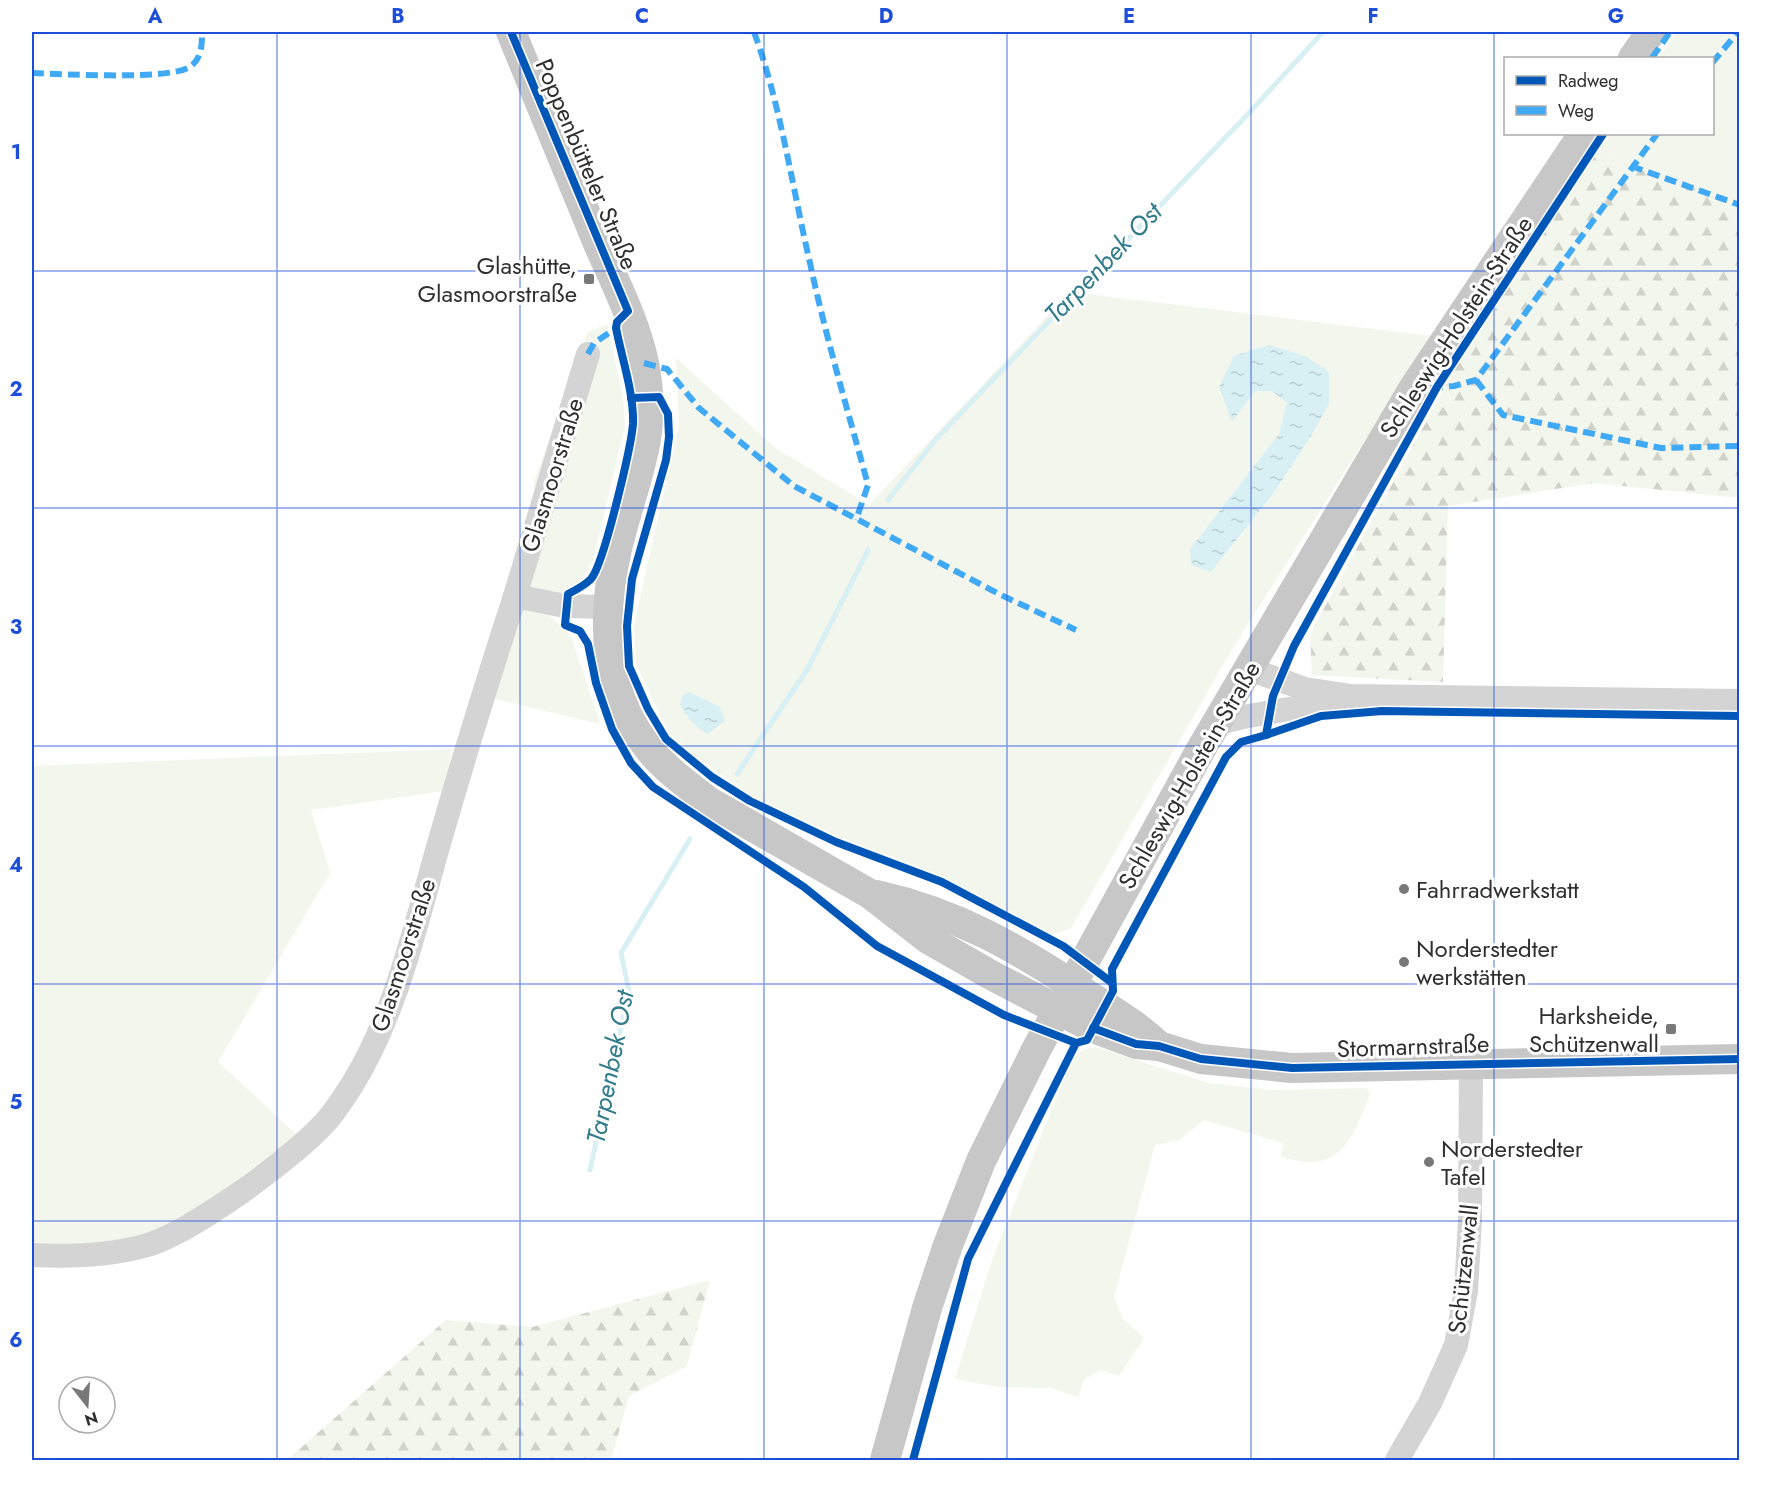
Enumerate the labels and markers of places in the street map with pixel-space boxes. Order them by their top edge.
place label: Glashütte, Glasmoorstraße [417,248,577,311]
marker: Glashütte, Glasmoorstraße [582,272,596,286]
place label: Fahrradwerkstatt [1416,872,1579,907]
marker: Fahrradwerkstatt [1397,882,1411,896]
place label: Norderstedter werkstätten [1416,931,1559,994]
marker: Norderstedter werkstätten [1397,955,1411,969]
place label: Harksheide, Schützenwall [1529,998,1659,1061]
marker: Harksheide, Schützenwall [1664,1022,1678,1036]
place label: Norderstedter Tafel [1441,1131,1584,1194]
marker: Norderstedter Tafel [1422,1155,1436,1169]

